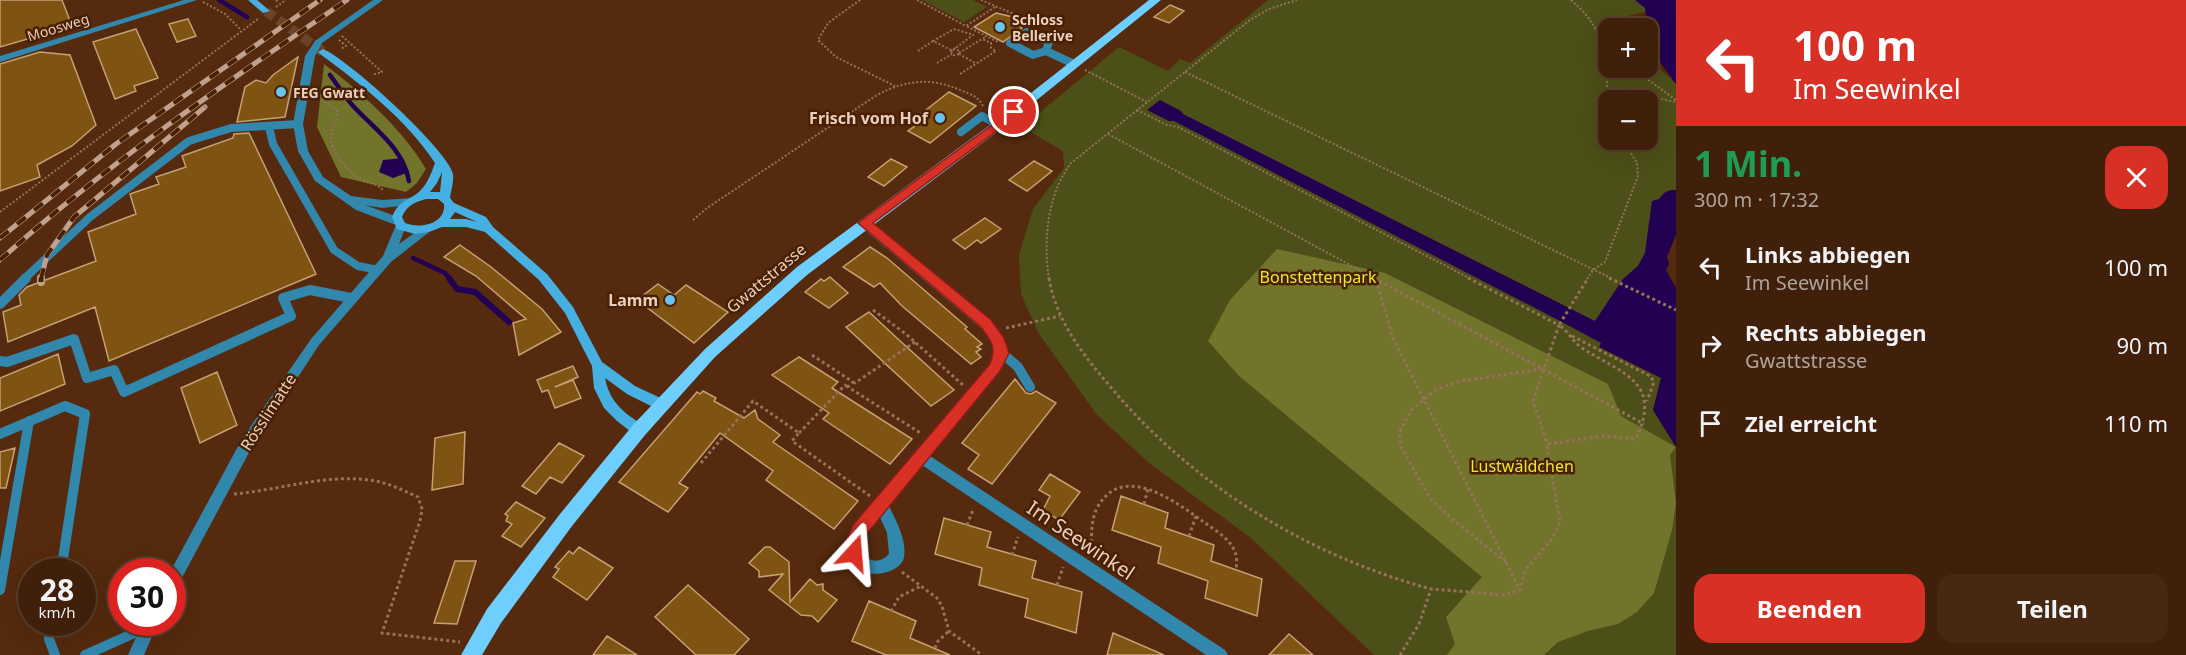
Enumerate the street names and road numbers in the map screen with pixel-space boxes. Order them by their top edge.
street label: Moosweg [25,9,91,45]
street label: Gwattstrasse [721,238,811,318]
street label: Rösslimatte [235,369,301,455]
street label: Im Seewinkel [1022,494,1140,586]

